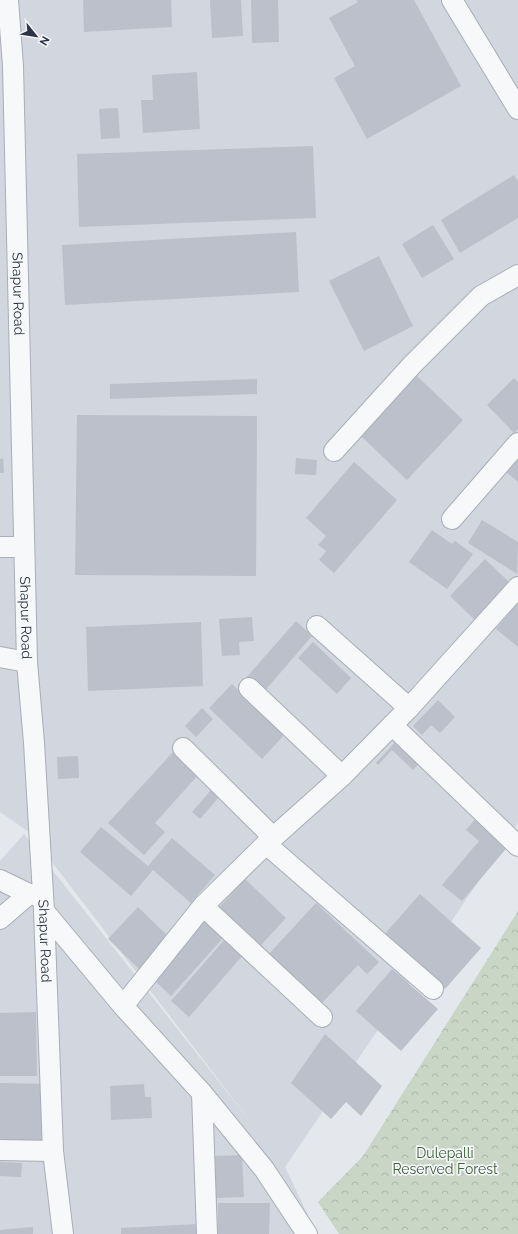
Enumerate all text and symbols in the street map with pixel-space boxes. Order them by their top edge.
north arrow [16,16,56,56]
text: N [36,34,52,48]
street label: Shapur Road [9,252,27,335]
street label: Shapur Road [17,576,35,659]
street label: Shapur Road [35,899,55,983]
park label: Dulepalli Reserved Forest [392,1145,498,1177]

